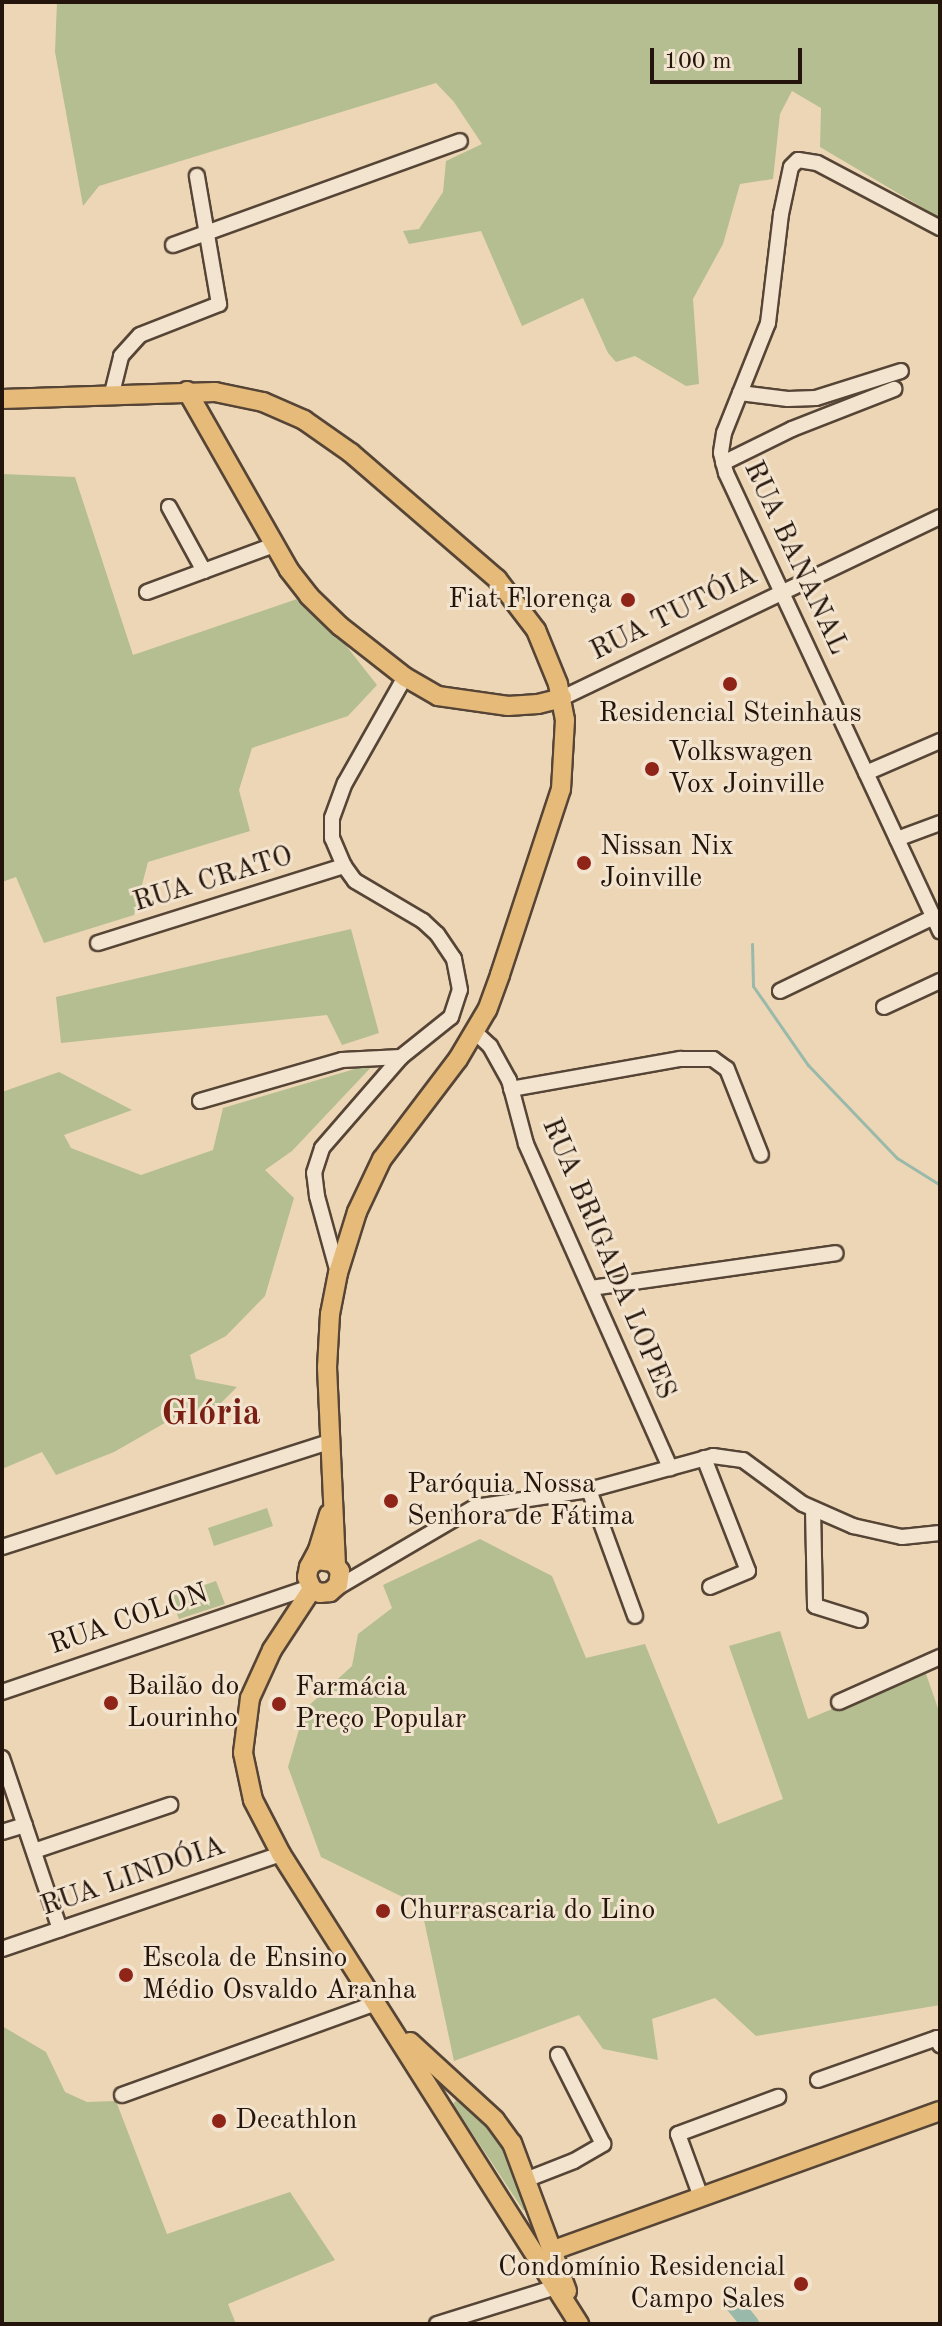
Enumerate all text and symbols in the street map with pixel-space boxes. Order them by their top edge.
scale bar [654,32,806,82]
text: 100 m [664,50,732,74]
street label: RUA BANANAL [735,456,855,660]
street label: RUA TUTÓIA [585,559,763,669]
place label: Fiat Florença [448,583,612,617]
marker: Fiat Florença [619,591,637,609]
marker: Residencial Steinhaus [721,675,739,693]
place label: Residencial Steinhaus [598,697,862,731]
place label: Volkswagen Vox Joinville [668,736,825,802]
marker: Volkswagen Vox Joinville [643,760,661,778]
place label: Nissan Nix Joinville [600,830,734,896]
street label: RUA CRATO [129,840,297,920]
marker: Nissan Nix Joinville [575,854,593,872]
street label: RUA BRIGADA LOPES [534,1114,682,1404]
district label: Glória [161,1394,261,1438]
place label: Paróquia Nossa Senhora de Fátima [407,1468,634,1534]
marker: Paróquia Nossa Senhora de Fátima [382,1492,400,1510]
street label: RUA COLON [45,1577,213,1663]
place label: Bailão do Lourinho [127,1670,239,1736]
place label: Farmácia Preço Popular [295,1671,466,1737]
marker: Bailão do Lourinho [102,1694,120,1712]
marker: Farmácia Preço Popular [270,1695,288,1713]
street label: RUA LINDÓIA [36,1830,230,1924]
place label: Churrascaria do Lino [399,1894,655,1928]
marker: Churrascaria do Lino [374,1902,392,1920]
place label: Escola de Ensino Médio Osvaldo Aranha [142,1942,417,2008]
marker: Escola de Ensino Médio Osvaldo Aranha [117,1966,135,1984]
place label: Decathlon [235,2104,357,2138]
marker: Decathlon [210,2112,228,2130]
place label: Condomínio Residencial Campo Sales [498,2251,785,2317]
marker: Condomínio Residencial Campo Sales [792,2275,810,2293]

